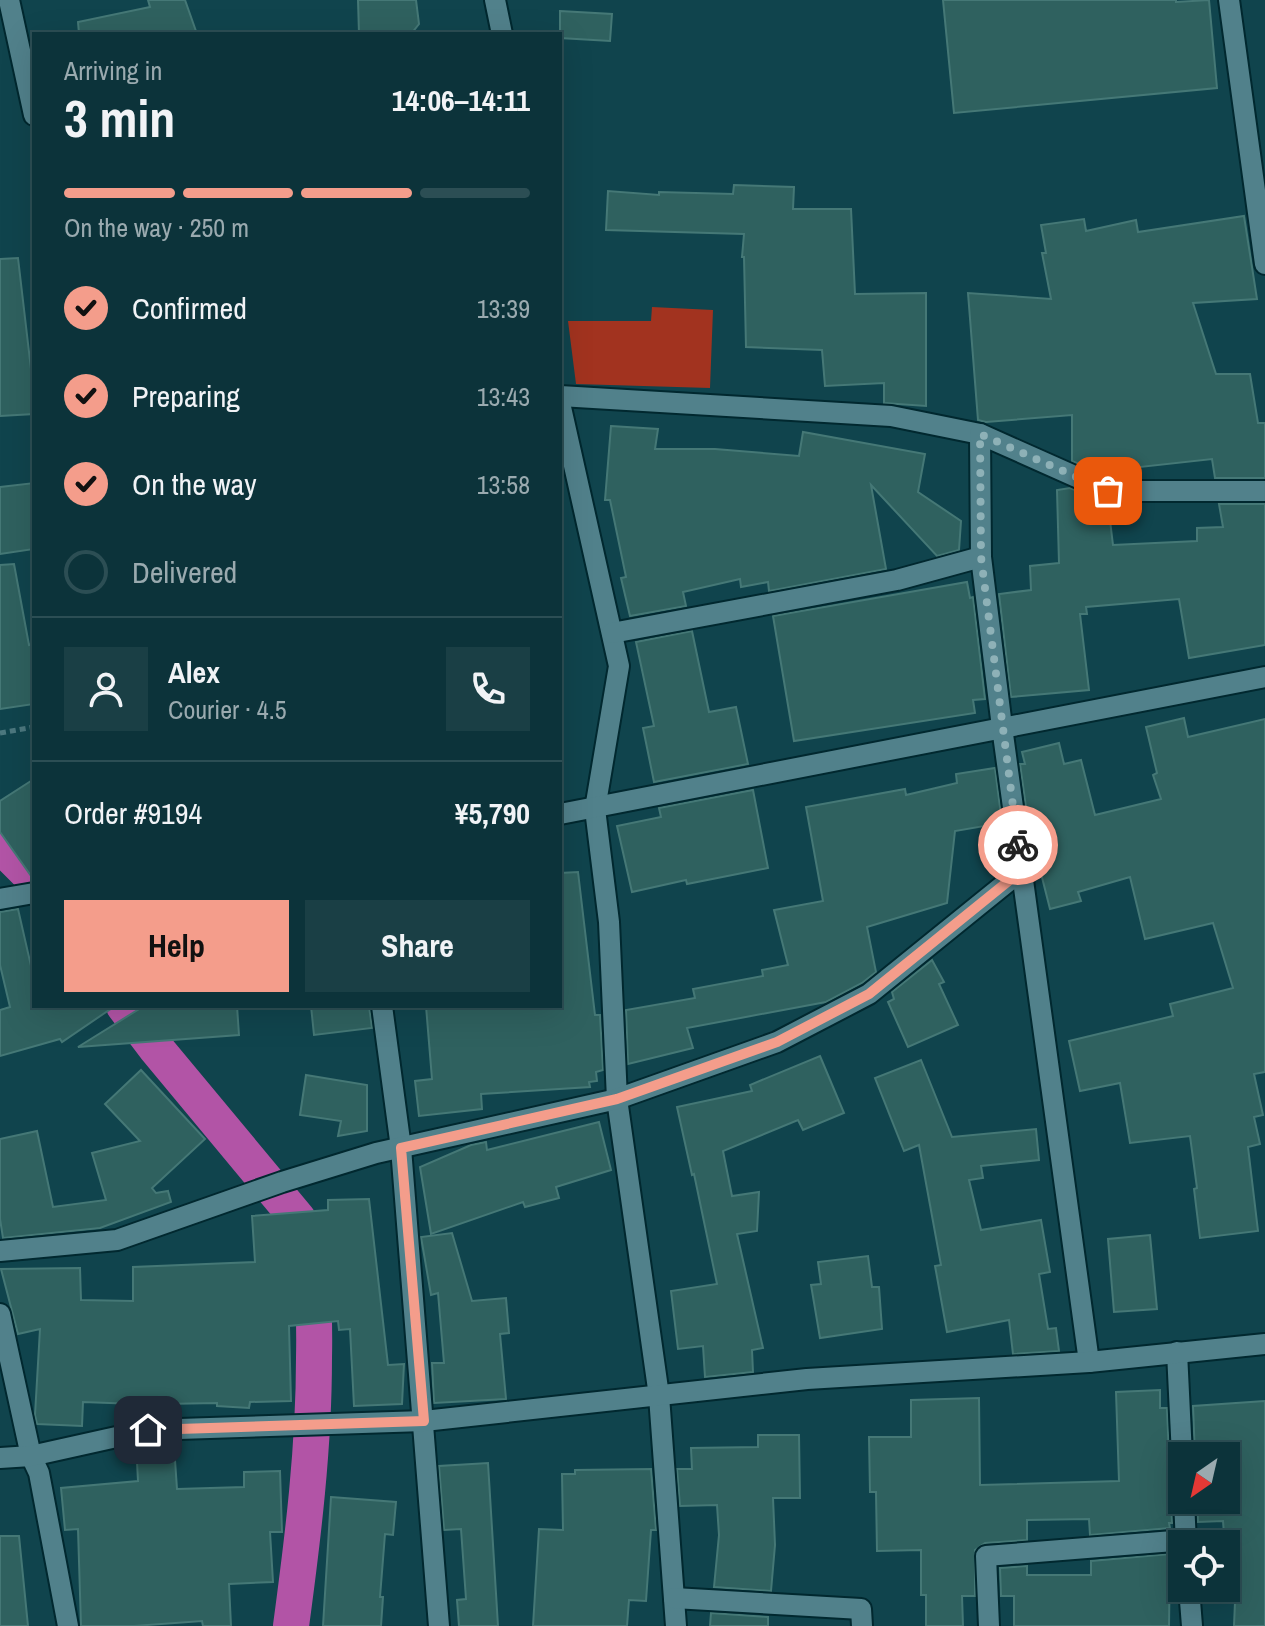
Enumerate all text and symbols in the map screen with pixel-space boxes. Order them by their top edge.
text: Arriving in [64,53,162,88]
text: 14:06–14:11 [392,80,530,120]
text: 3 min [64,83,175,153]
text: On the way · 250 m [64,210,249,245]
icon: check [64,286,108,330]
text: Confirmed [132,288,247,328]
text: 13:39 [477,291,530,326]
icon: check [64,374,108,418]
text: Preparing [132,376,240,416]
text: 13:43 [477,379,530,414]
pin [1074,457,1142,525]
icon: check [64,462,108,506]
text: On the way [132,464,256,504]
text: 13:58 [477,467,530,502]
icon: bag [1086,469,1130,513]
text: Delivered [132,552,237,592]
button: person [64,647,148,731]
button: phone [446,647,530,731]
text: Alex [168,652,220,692]
text: Courier · 4.5 [168,692,287,727]
text: Order #9194 [64,793,202,833]
text: ¥5,790 [455,793,530,833]
courier [978,805,1058,885]
icon: bike [996,823,1040,867]
button: Help [64,900,289,992]
button: Share [305,900,530,992]
pin [114,1396,182,1464]
icon: home [126,1408,170,1452]
north arrow [1168,1442,1240,1514]
map controls [1168,1442,1240,1602]
button: locate [1168,1530,1240,1602]

